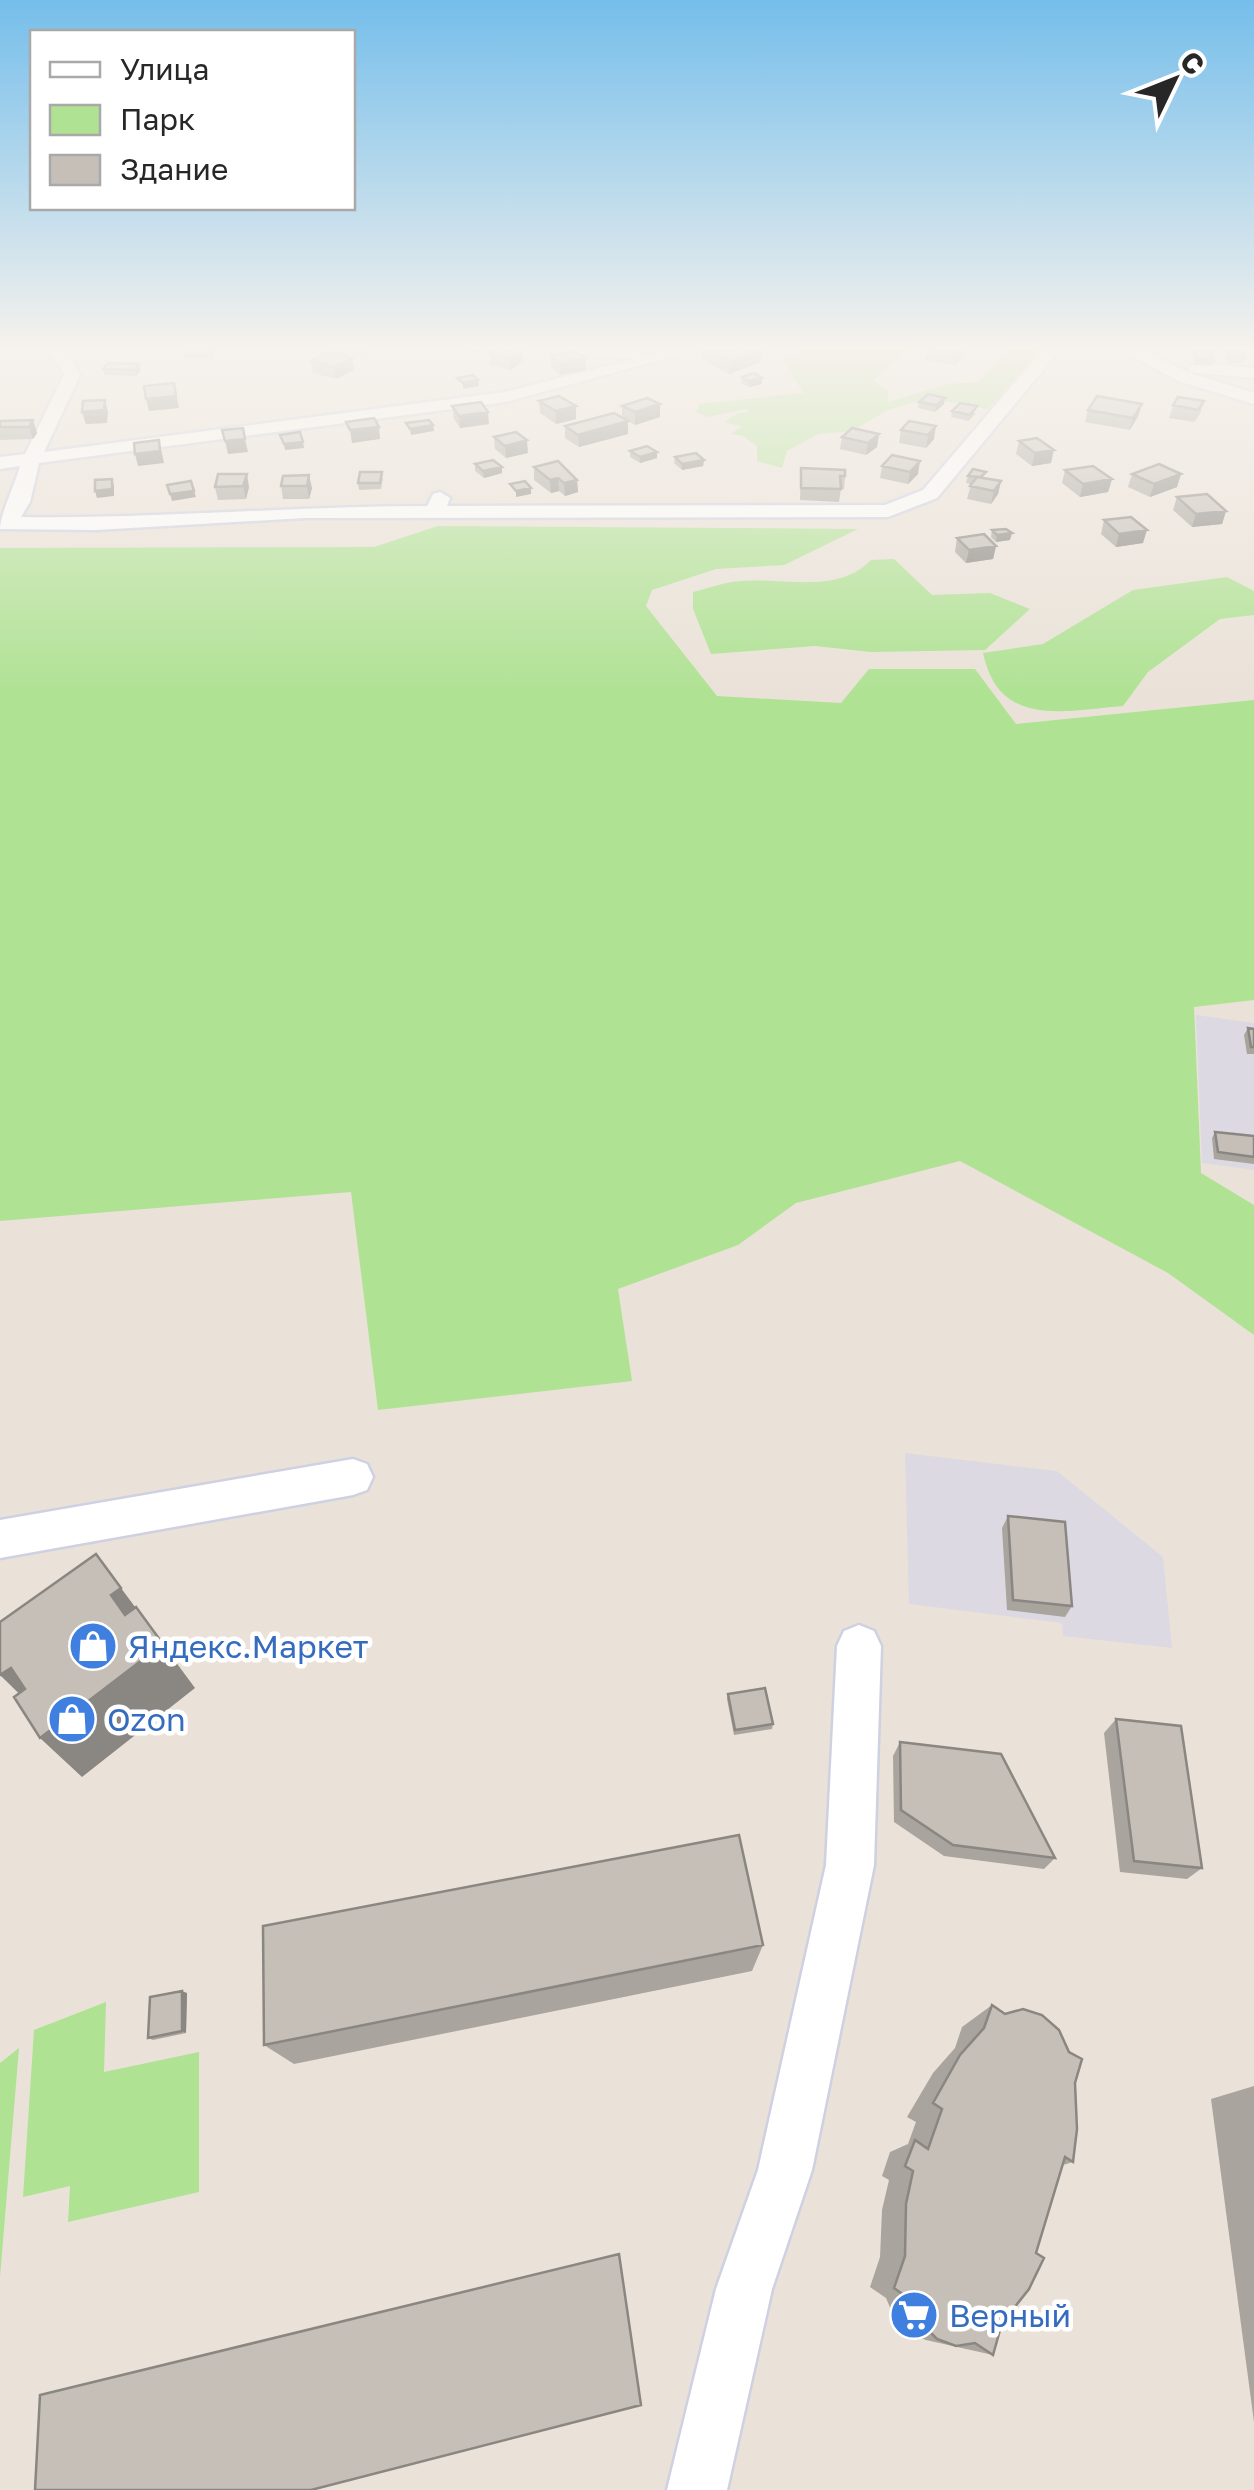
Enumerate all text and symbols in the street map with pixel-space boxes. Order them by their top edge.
legend [30,30,355,210]
north arrow [1124,30,1224,130]
text: С [1174,44,1211,81]
text: Улица [120,51,209,87]
text: Парк [120,101,195,137]
text: Здание [120,151,228,187]
shop icon: Яндекс.Маркет [67,1620,119,1672]
place label: Яндекс.Маркет [128,1627,369,1665]
shop icon: Ozon [46,1693,98,1745]
place label: Ozon [107,1700,186,1738]
supermarket icon: Верный [888,2289,940,2341]
place label: Верный [949,2296,1071,2334]

